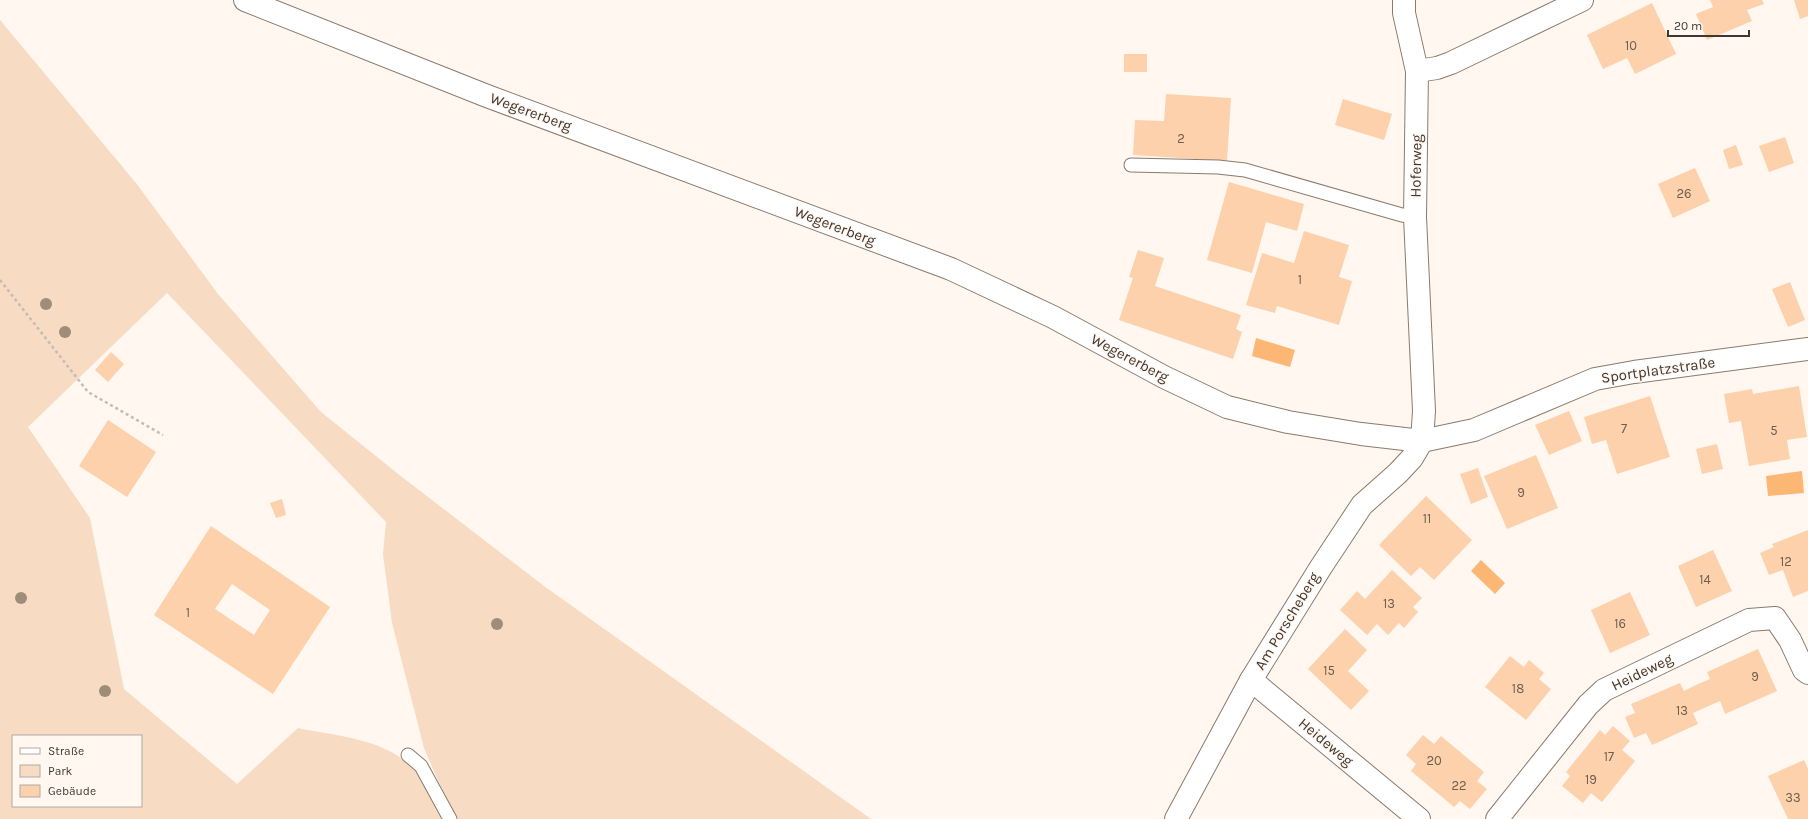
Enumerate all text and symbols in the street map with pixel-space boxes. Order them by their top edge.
scale bar [1668,12,1749,38]
text: 20 m [1674,19,1702,33]
house number: 10 [1625,38,1637,53]
street label: Wegererberg [488,89,575,135]
house number: 2 [1177,131,1185,146]
street label: Hoferweg [1406,134,1426,198]
house number: 26 [1677,186,1691,201]
street label: Wegererberg [792,202,879,250]
house number: 1 [1298,272,1302,287]
street label: Wegererberg [1088,330,1172,386]
street label: Sportplatzstraße [1600,353,1716,387]
house number: 7 [1621,421,1627,436]
house number: 5 [1770,423,1778,438]
house number: 9 [1517,485,1525,500]
house number: 11 [1423,511,1431,526]
house number: 12 [1780,554,1792,569]
street label: Am Porscheberg [1251,568,1324,673]
house number: 14 [1699,572,1711,587]
house number: 13 [1383,596,1395,611]
house number: 1 [186,605,190,620]
house number: 16 [1614,616,1626,631]
street label: Heideweg [1608,649,1676,695]
house number: 15 [1323,663,1335,678]
house number: 9 [1751,669,1759,684]
house number: 18 [1512,681,1524,696]
house number: 13 [1676,703,1688,718]
street label: Heideweg [1295,714,1357,770]
legend [12,735,142,807]
text: Straße [48,744,84,758]
house number: 17 [1604,749,1614,764]
house number: 20 [1426,753,1442,768]
text: Park [48,764,73,778]
house number: 19 [1585,772,1597,787]
house number: 22 [1451,778,1467,793]
text: Gebäude [48,784,96,798]
house number: 33 [1785,790,1801,805]

